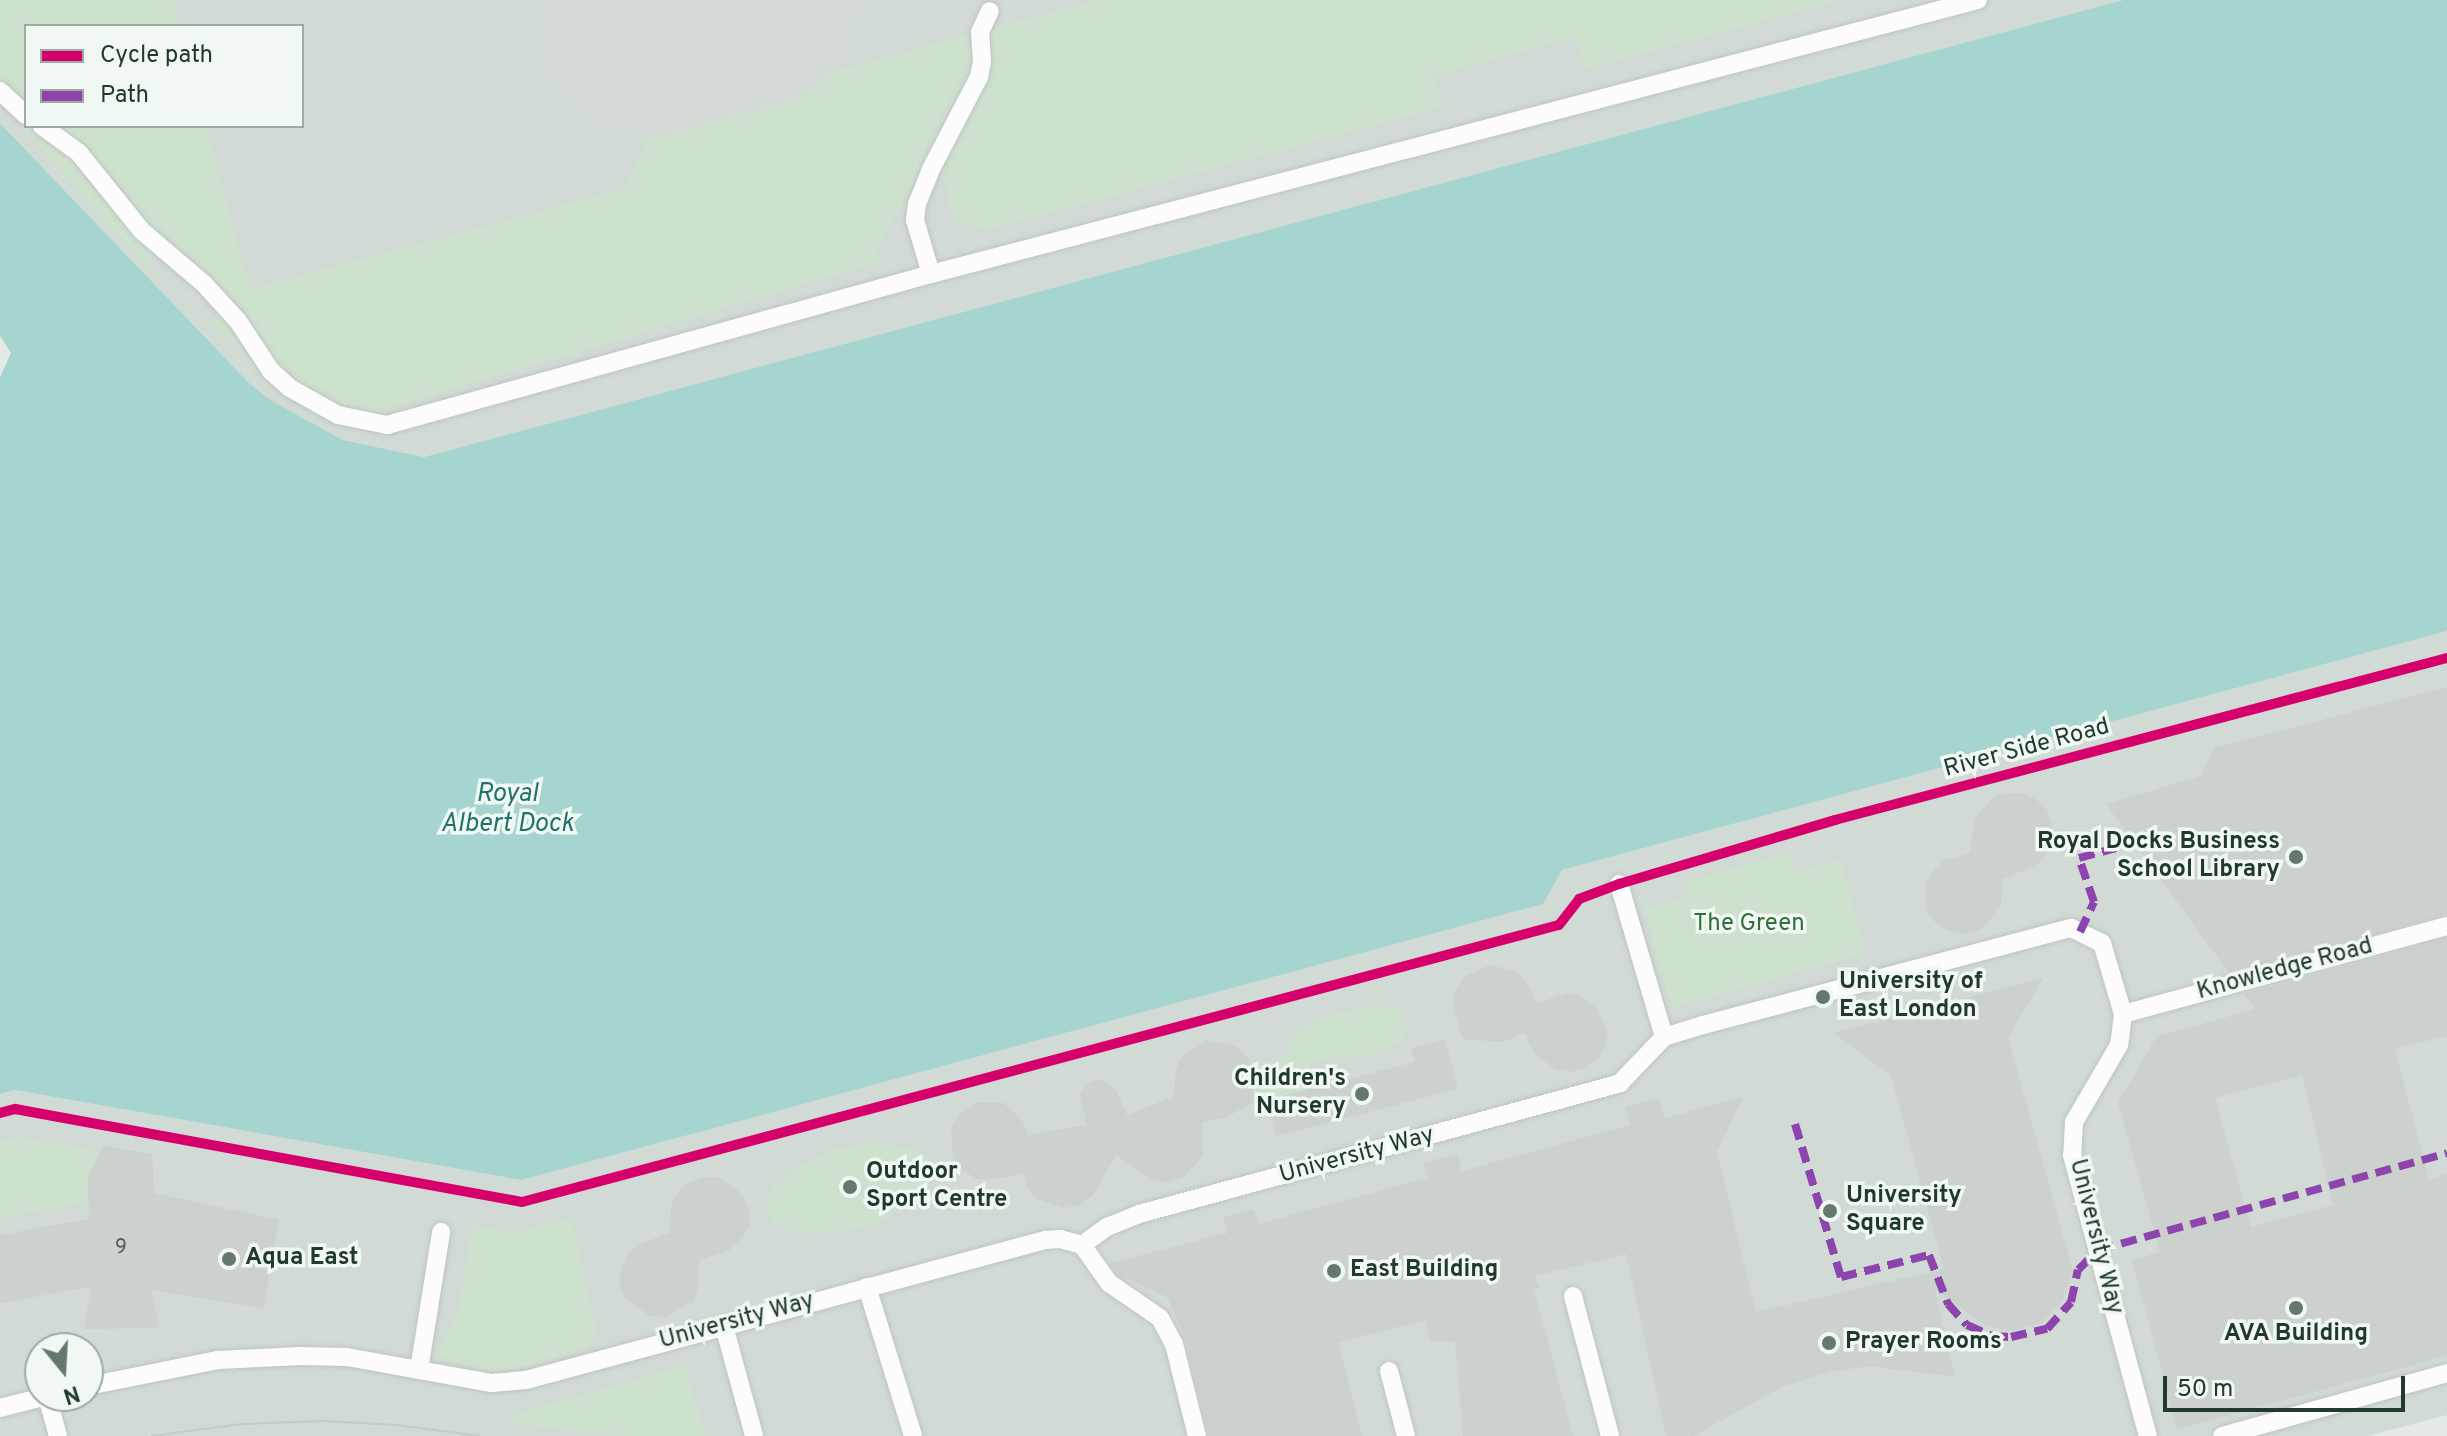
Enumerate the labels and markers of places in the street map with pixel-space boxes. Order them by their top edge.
place label: Royal Docks Business School Library [2037,829,2280,885]
marker: Royal Docks Business School Library [2287,848,2305,866]
place label: University of East London [1839,969,1983,1025]
marker: University of East London [1814,988,1832,1006]
place label: Children's Nursery [1234,1066,1346,1122]
marker: Children's Nursery [1353,1085,1371,1103]
place label: Outdoor Sport Centre [866,1159,1007,1215]
marker: Outdoor Sport Centre [841,1178,859,1196]
place label: University Square [1846,1183,1962,1239]
marker: University Square [1821,1202,1839,1220]
place label: Aqua East [245,1245,359,1273]
marker: Aqua East [220,1250,238,1268]
place label: East Building [1350,1257,1498,1285]
marker: East Building [1325,1262,1343,1280]
marker: AVA Building [2287,1299,2305,1317]
place label: AVA Building [2223,1321,2369,1349]
place label: Prayer Rooms [1845,1329,2002,1357]
marker: Prayer Rooms [1820,1334,1838,1352]

